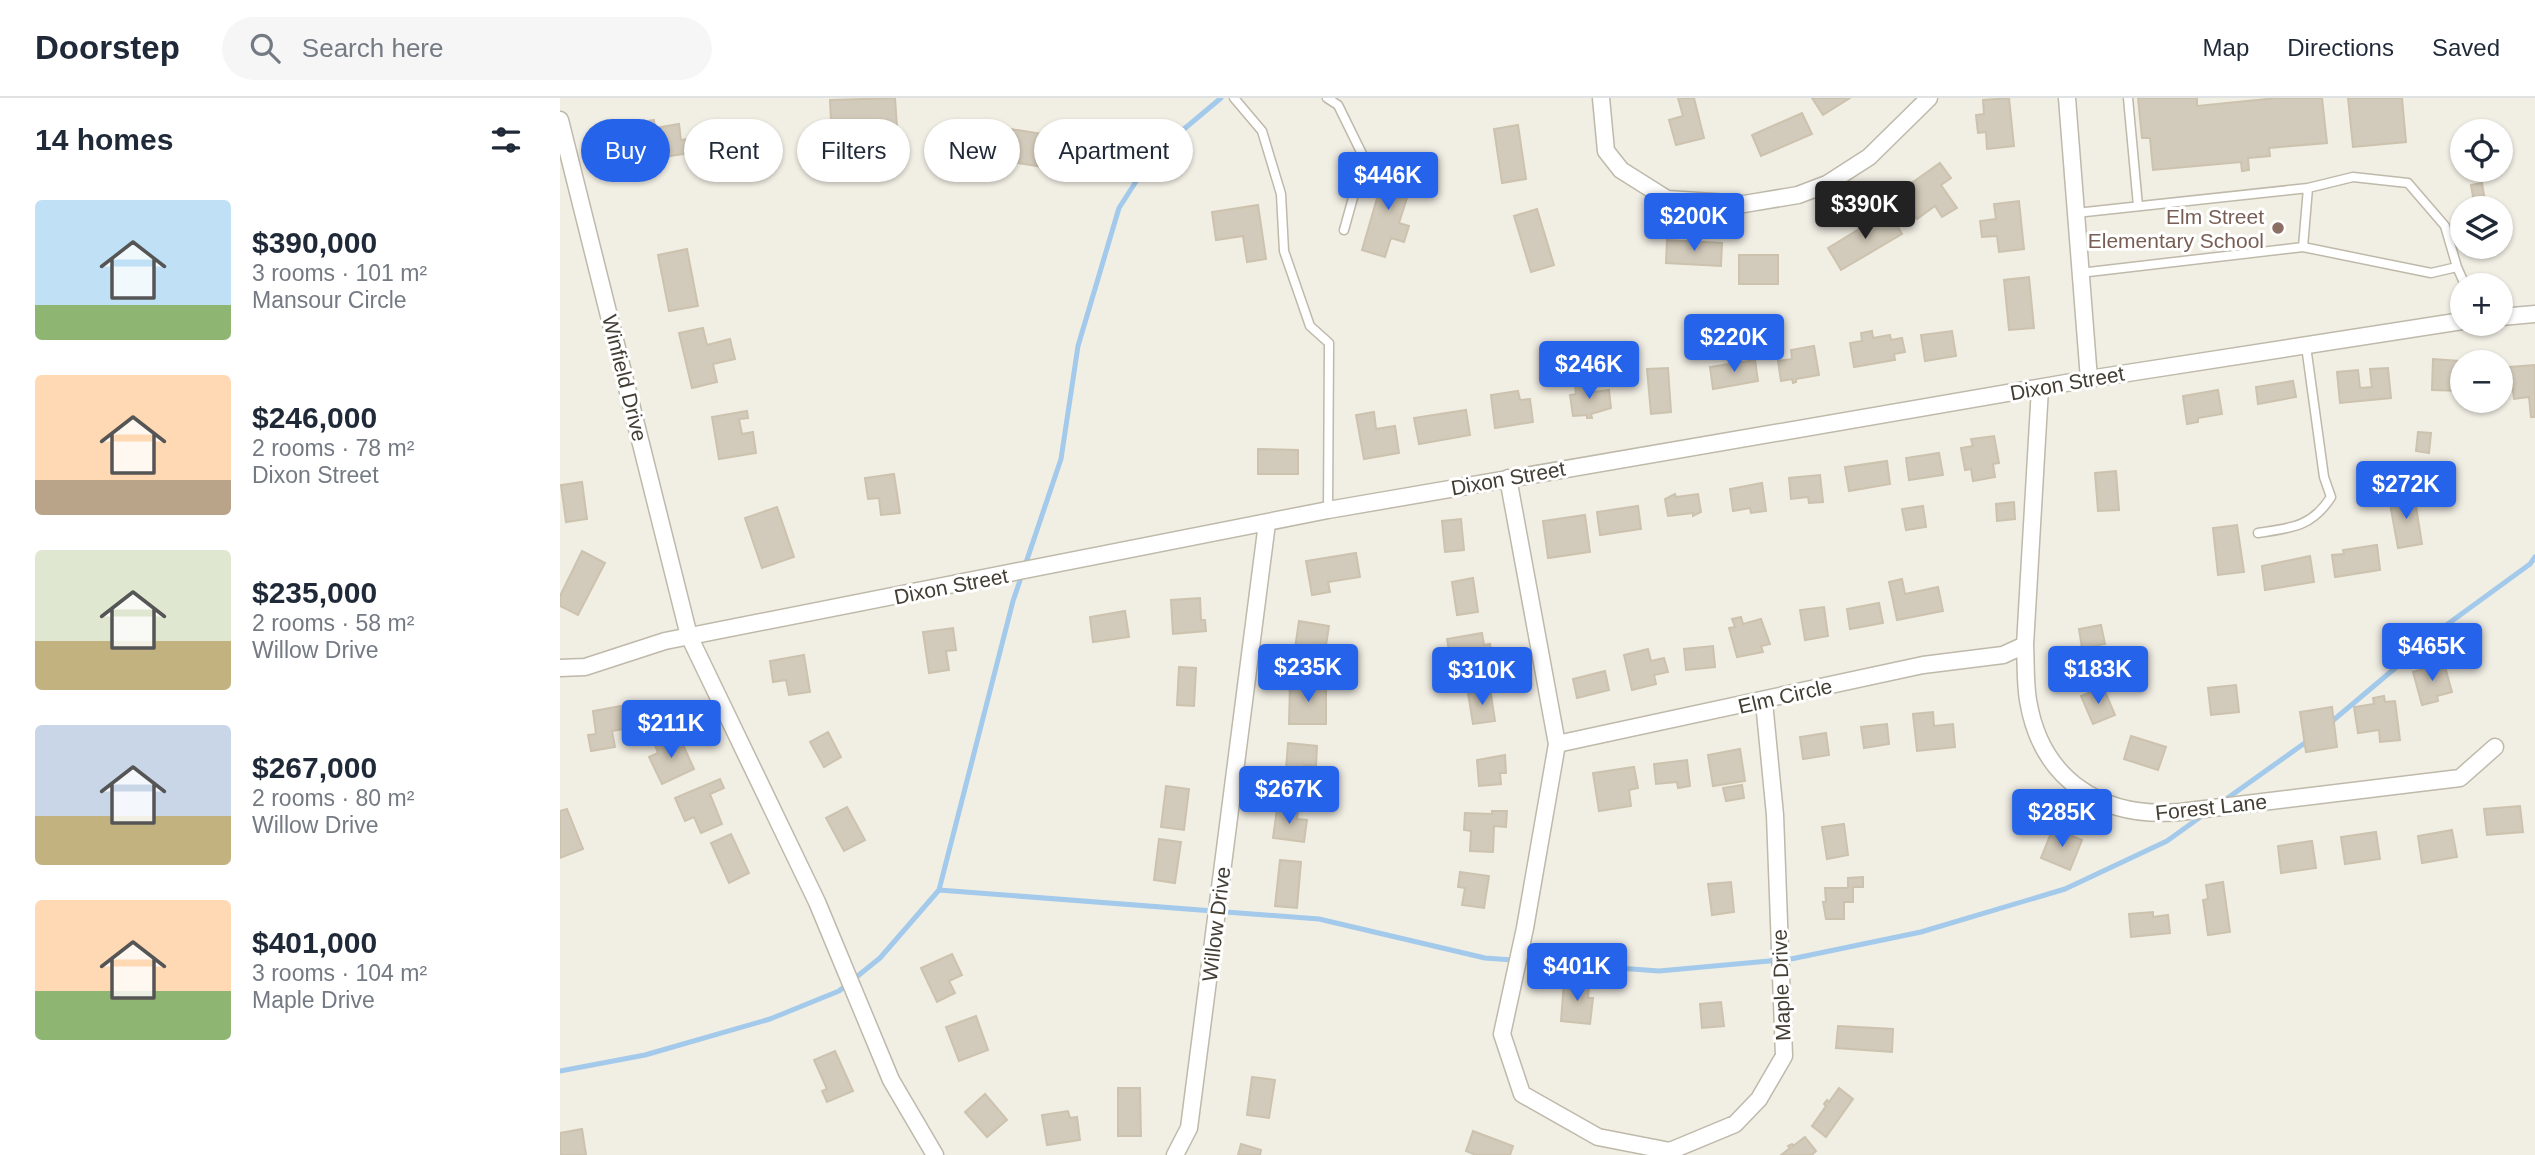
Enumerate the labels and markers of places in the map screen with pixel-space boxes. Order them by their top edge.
pin: $446K [1339,152,1437,212]
pin: $390K [1816,181,1914,241]
pin: $200K [1645,194,1743,253]
place label: Elm Street Elementary School [2088,205,2264,252]
marker: Elm Street Elementary School [2270,220,2286,236]
pin: $220K [1685,314,1783,374]
pin: $246K [1540,342,1638,401]
pin: $272K [2357,462,2455,521]
pin: $465K [2383,624,2481,683]
pin: $235K [1259,644,1357,704]
pin: $183K [2049,646,2147,706]
pin: $310K [1433,648,1531,707]
pin: $211K [622,700,720,760]
pin: $267K [1240,766,1338,826]
pin: $285K [2013,790,2111,849]
pin: $401K [1528,944,1626,1003]

